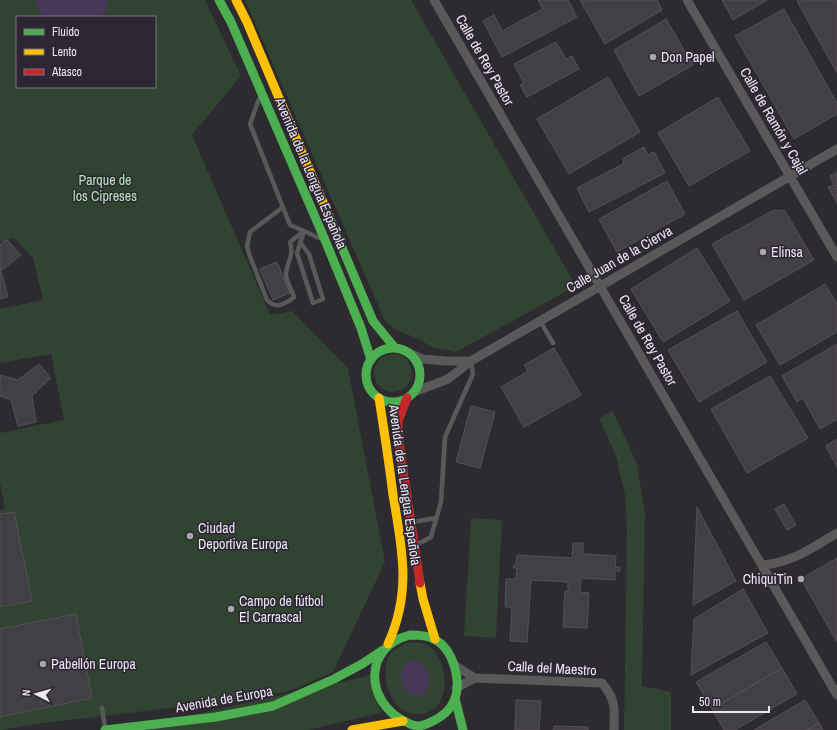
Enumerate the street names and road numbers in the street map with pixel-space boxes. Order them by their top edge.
street label: Calle de Rey Pastor [452,11,518,109]
street label: Calle de Ramón y Cajal [736,64,812,178]
street label: Avenida de la Lengua Española [271,94,351,252]
street label: Calle Juan de la Cierva [563,221,676,297]
street label: Calle de Rey Pastor [615,291,681,389]
street label: Avenida de la Lengua Española [385,402,425,567]
street label: Calle del Maestro [507,657,597,679]
street label: Avenida de Europa [173,682,274,717]

